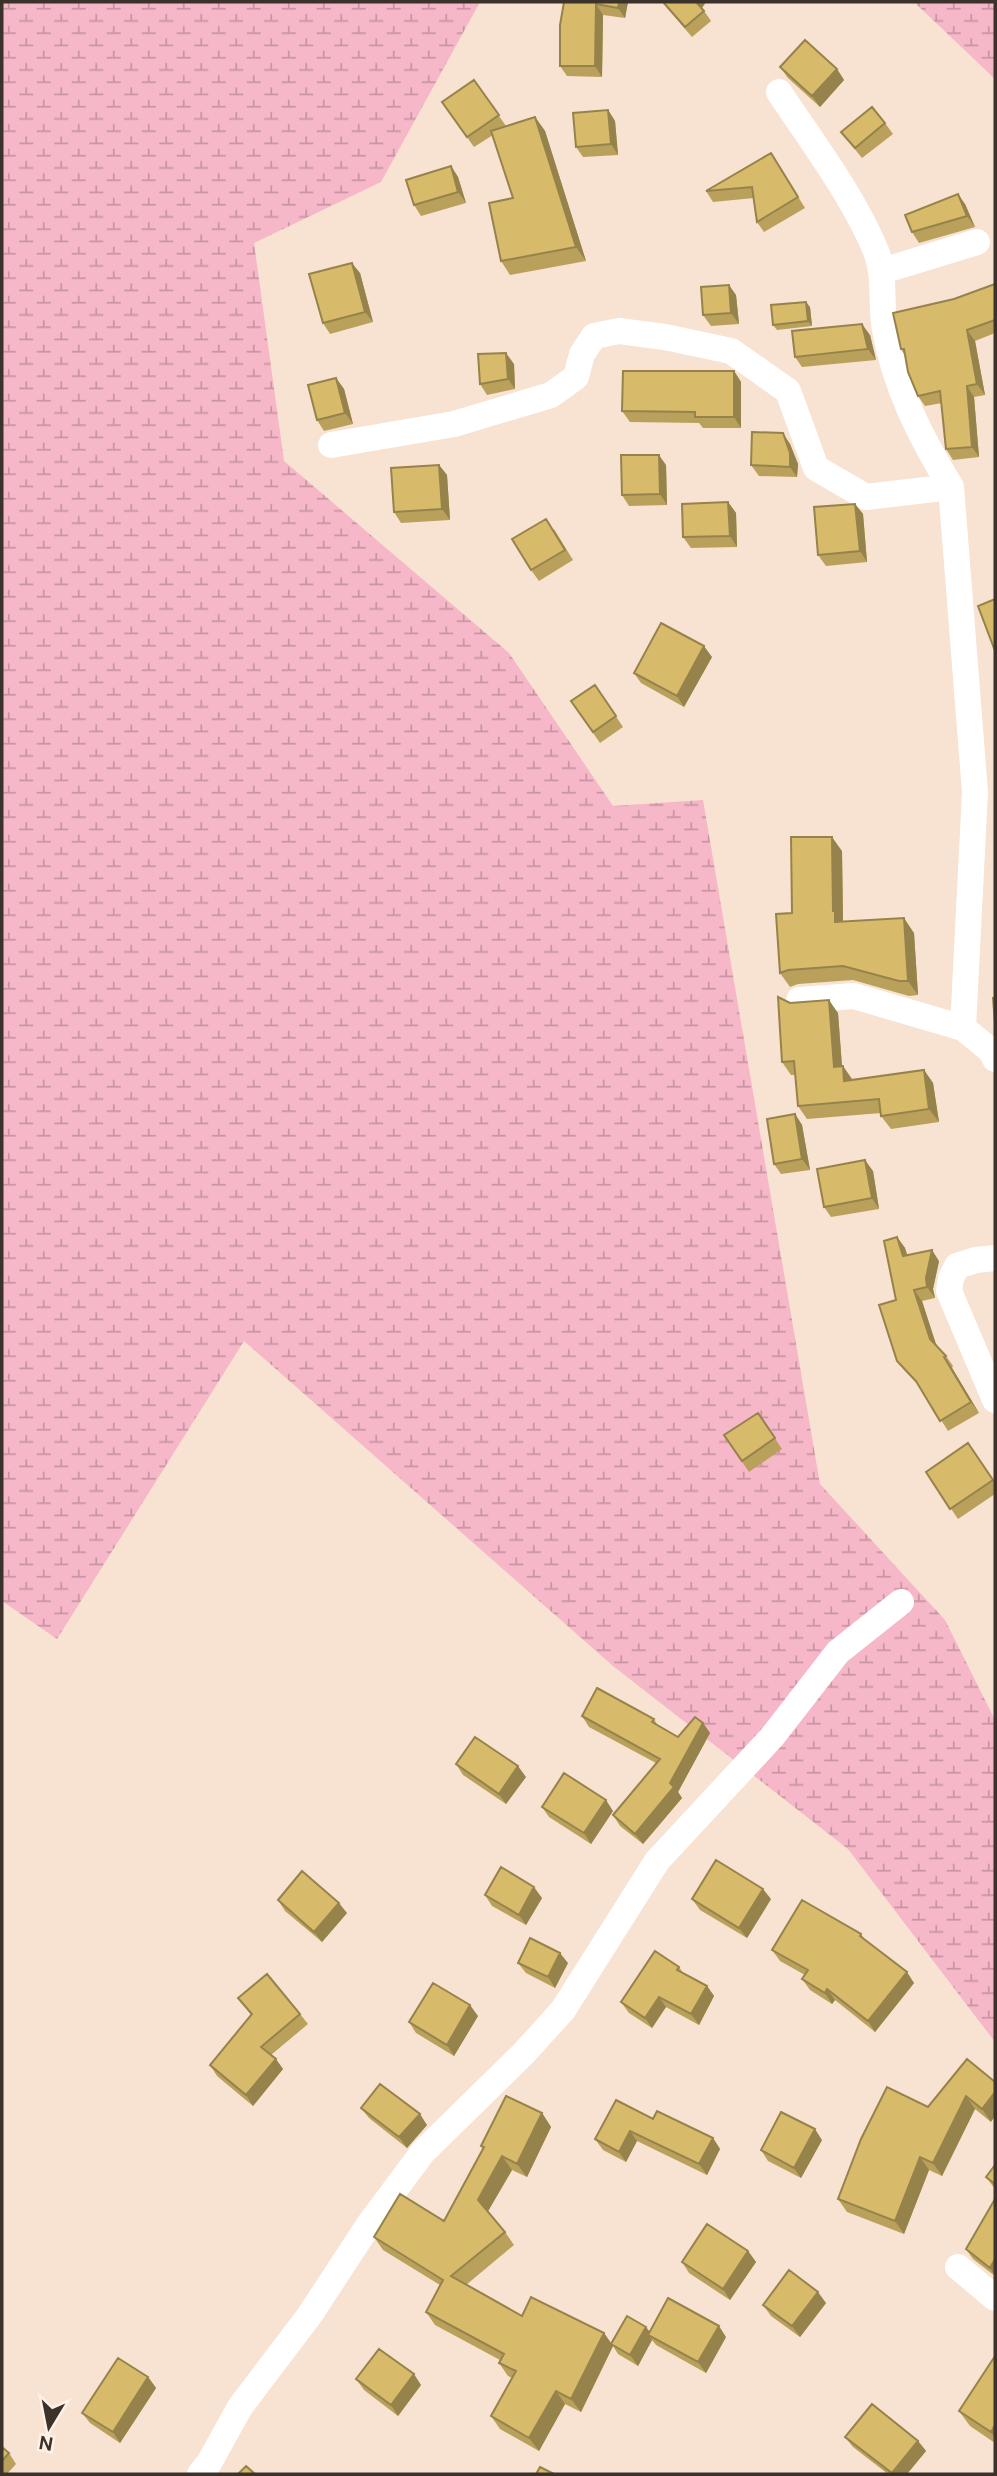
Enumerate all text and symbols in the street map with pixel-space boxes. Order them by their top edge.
north arrow [14,2392,84,2462]
text: N [37,2430,55,2457]

